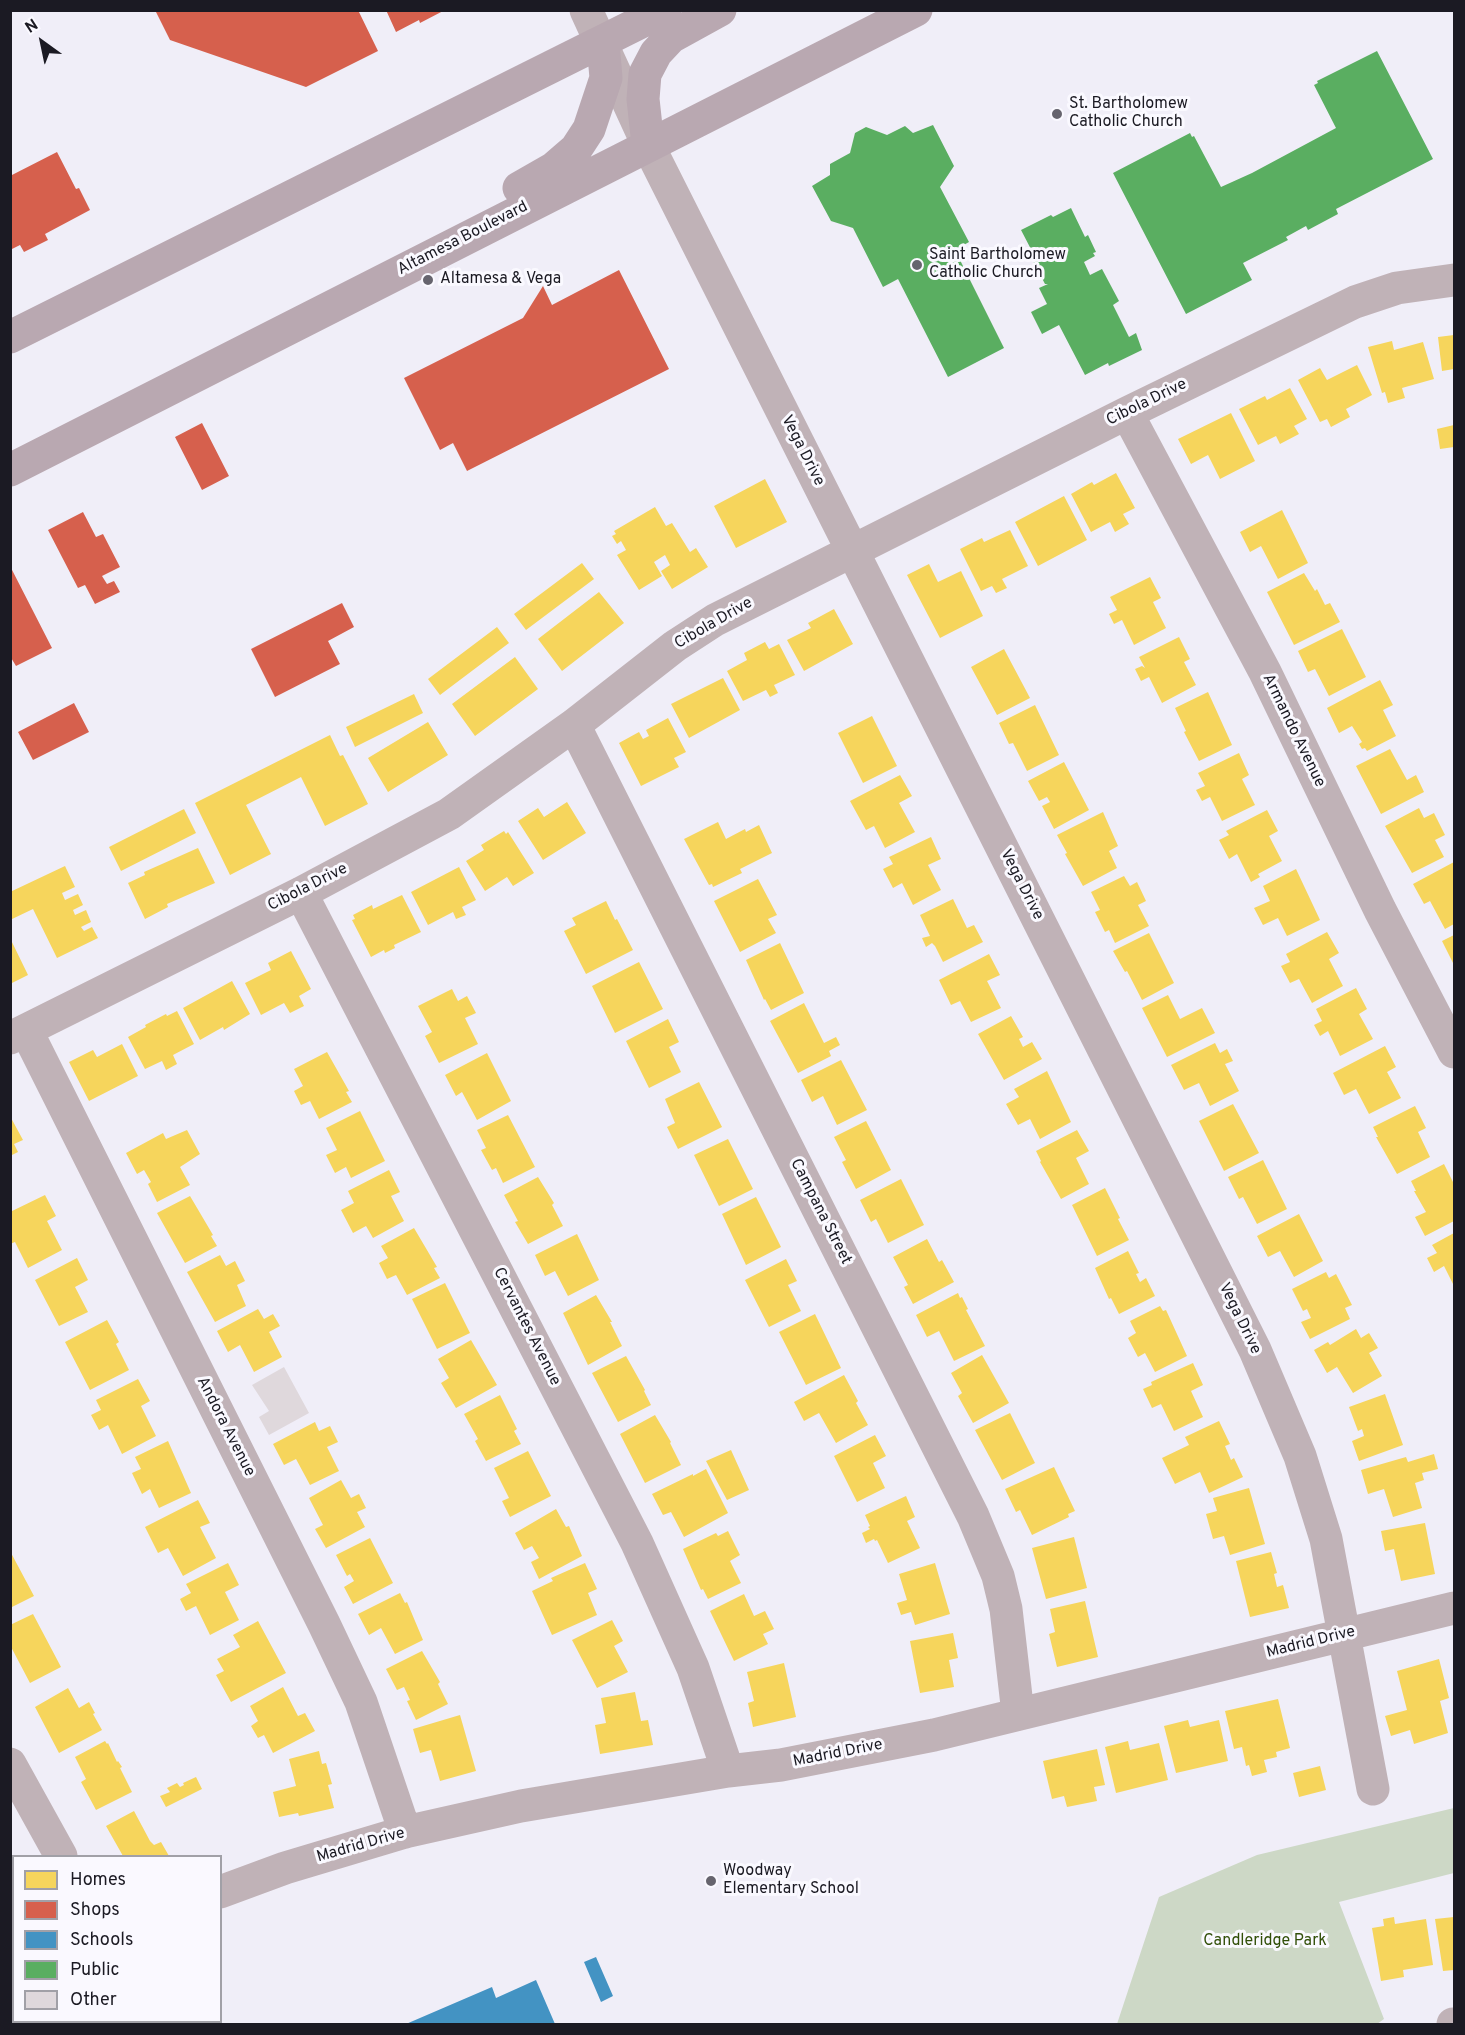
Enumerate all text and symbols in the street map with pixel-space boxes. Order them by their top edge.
north arrow [12,12,72,72]
text: N [22,15,42,38]
place label: St. Bartholomew Catholic Church [1069,95,1188,133]
marker: St. Bartholomew Catholic Church [1050,107,1064,121]
street label: Altamesa Boulevard [395,198,531,280]
place label: Saint Bartholomew Catholic Church [929,246,1066,284]
marker: Saint Bartholomew Catholic Church [910,258,924,272]
place label: Altamesa & Vega [440,270,561,290]
marker: Altamesa & Vega [421,273,435,287]
street label: Cibola Drive [1104,375,1190,431]
street label: Vega Drive [776,412,828,490]
street label: Cibola Drive [672,594,756,654]
street label: Armando Avenue [1257,671,1329,791]
street label: Vega Drive [995,846,1047,924]
street label: Cibola Drive [265,860,351,916]
street label: Campana Street [785,1156,855,1268]
street label: Cervantes Avenue [488,1265,564,1389]
street label: Vega Drive [1213,1280,1265,1358]
street label: Andora Avenue [192,1374,258,1480]
street label: Madrid Drive [1265,1623,1357,1663]
street label: Madrid Drive [792,1736,884,1772]
street label: Madrid Drive [315,1824,407,1868]
legend [12,1855,222,2023]
place label: Woodway Elementary School [723,1862,859,1900]
text: Homes [70,1869,126,1892]
marker: Woodway Elementary School [704,1874,718,1888]
text: Shops [70,1899,120,1922]
text: Schools [70,1929,133,1952]
park label: Candleridge Park [1203,1932,1327,1952]
text: Public [70,1959,120,1982]
text: Other [70,1989,117,2012]

